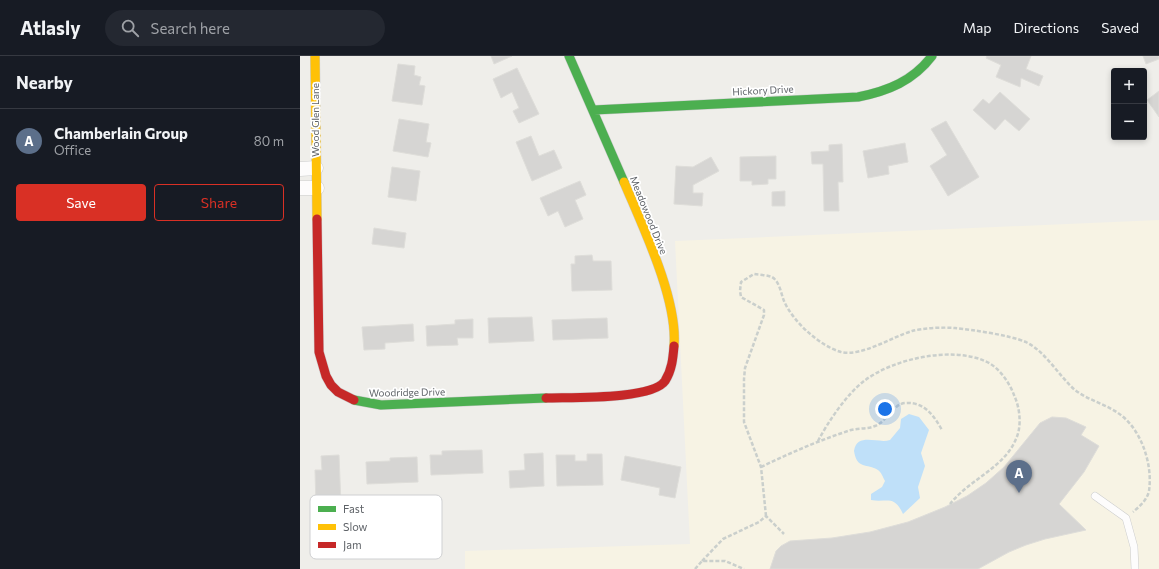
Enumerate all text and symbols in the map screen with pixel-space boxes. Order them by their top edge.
search box [105,10,385,46]
text: Atlasly [20,16,81,39]
icon: search [119,17,141,39]
text: Search here [151,19,230,37]
text: Map [963,19,992,36]
text: Directions [1014,19,1079,36]
text: Saved [1101,19,1139,36]
map controls [1111,68,1147,140]
button: + [1111,68,1147,104]
text: Nearby [16,72,73,93]
street label: Hickory Drive [732,82,794,98]
street label: Wood Glen Lane [309,83,321,157]
button: − [1111,104,1147,140]
text: Chamberlain Group [54,124,188,142]
text: A [24,133,34,149]
text: 80 m [254,133,284,149]
text: Office [54,142,91,158]
street label: Meadowood Drive [628,174,670,256]
button: Save [16,184,146,221]
button: Share [154,184,284,221]
street label: Woodridge Drive [369,385,445,399]
your location [875,399,895,419]
pin: A [1006,460,1032,493]
legend [310,495,442,559]
text: Fast [343,502,365,515]
text: Slow [343,520,368,533]
text: Jam [343,538,362,552]

